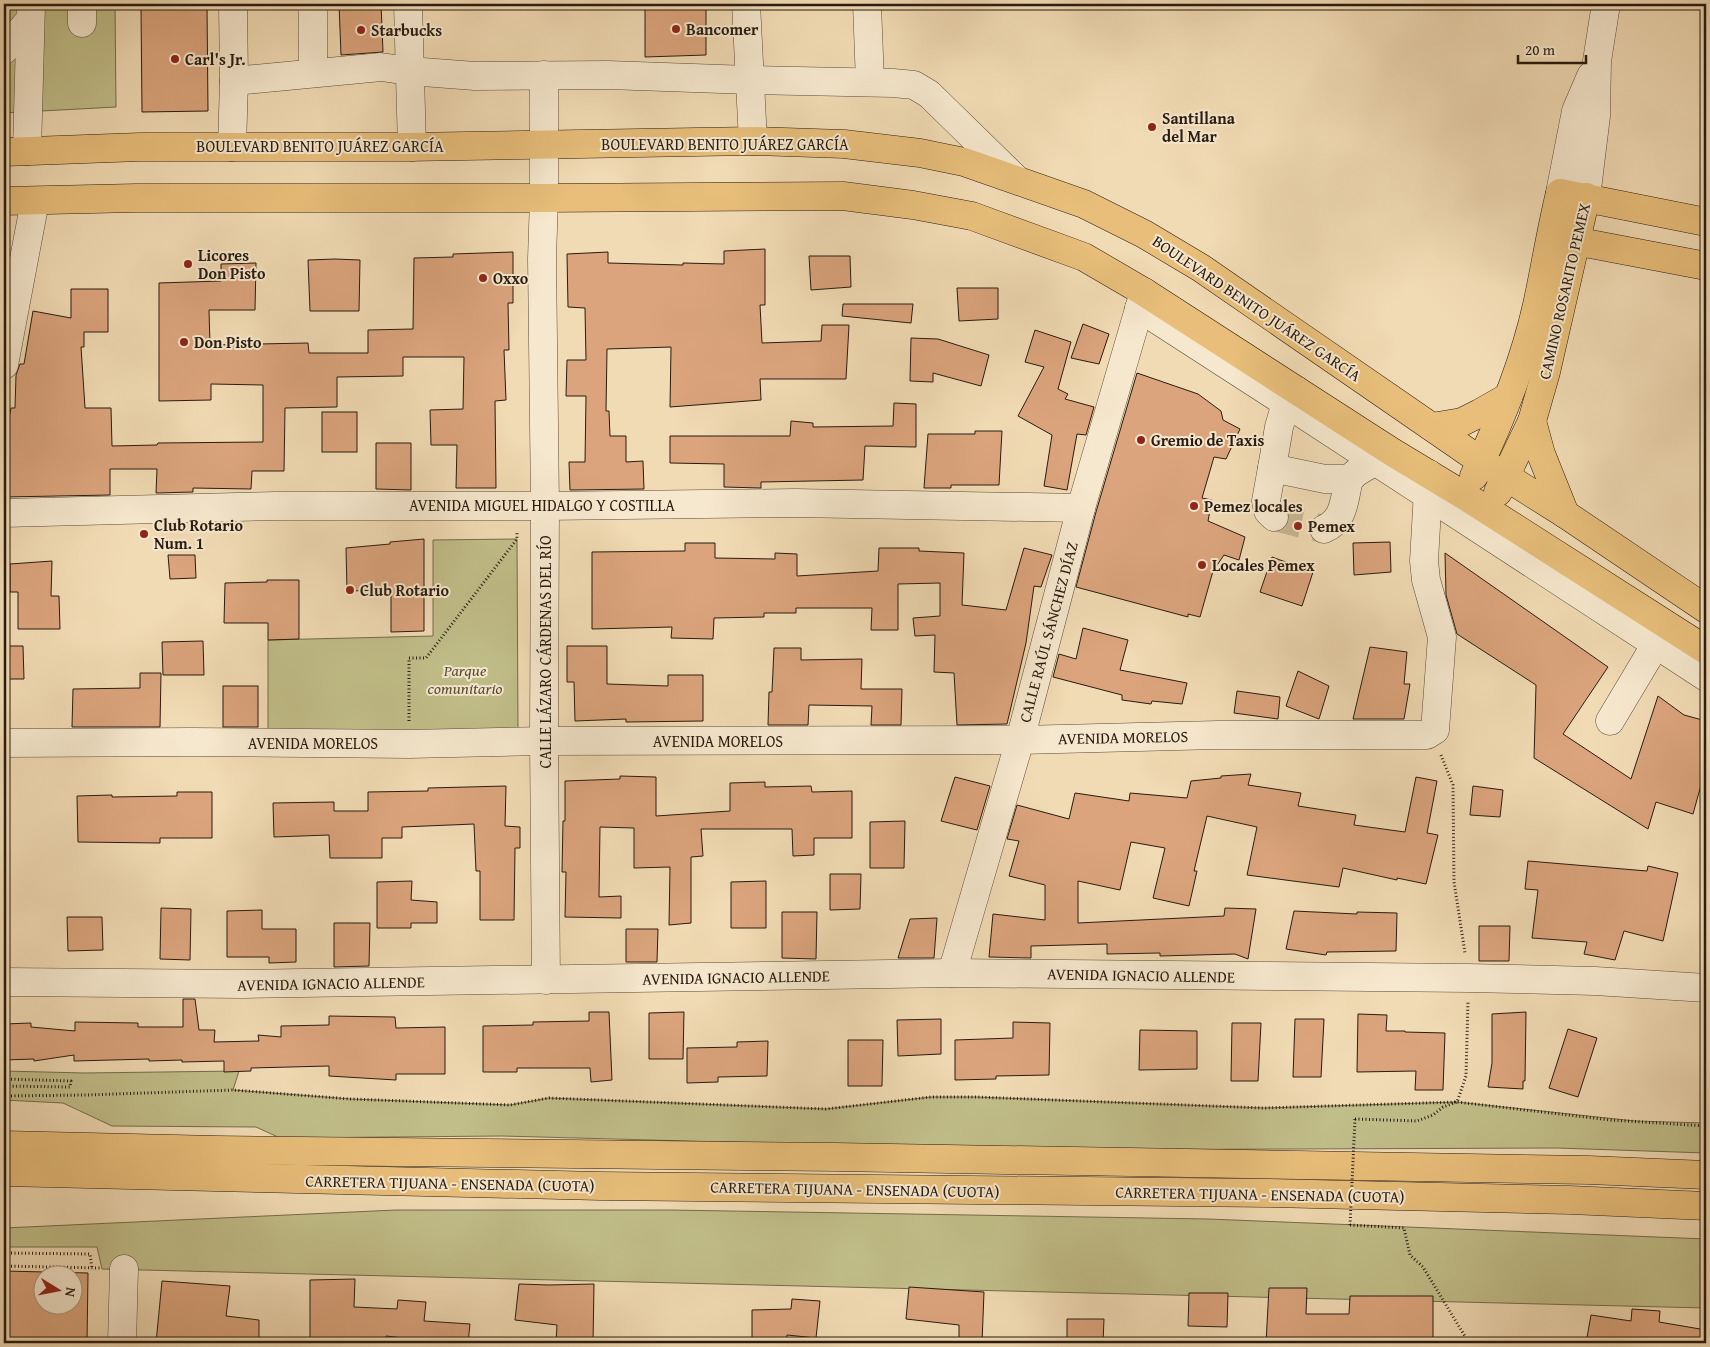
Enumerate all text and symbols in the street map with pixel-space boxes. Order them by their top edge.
place label: Bancomer [686,17,759,41]
place label: Starbucks [371,18,442,42]
marker: Bancomer [670,23,682,35]
marker: Starbucks [355,24,367,36]
scale bar [1518,32,1585,64]
text: 20 m [1525,39,1556,60]
place label: Carl's Jr. [185,47,246,71]
marker: Carl's Jr. [169,53,181,65]
place label: Santillana del Mar [1162,106,1236,148]
marker: Santillana del Mar [1146,121,1158,133]
street label: BOULEVARD BENITO JUÁREZ GARCÍA [601,132,849,156]
street label: BOULEVARD BENITO JUÁREZ GARCÍA [196,134,444,158]
street label: CAMINO ROSARITO PEMEX [1532,200,1596,382]
street label: BOULEVARD BENITO JUÁREZ GARCÍA [1148,229,1366,387]
place label: Licores Don Pisto [198,243,266,285]
marker: Licores Don Pisto [182,258,194,270]
place label: Oxxo [493,266,529,290]
marker: Oxxo [477,272,489,284]
place label: Don Pisto [194,330,262,354]
marker: Don Pisto [178,336,190,348]
place label: Gremio de Taxis [1151,428,1264,452]
marker: Gremio de Taxis [1135,434,1147,446]
street label: AVENIDA MIGUEL HIDALGO Y COSTILLA [409,493,675,517]
place label: Pemez locales [1204,494,1303,518]
marker: Pemez locales [1188,500,1200,512]
place label: Club Rotario Num. 1 [154,513,243,555]
place label: Pemex [1308,514,1355,538]
marker: Pemex [1292,520,1304,532]
marker: Club Rotario Num. 1 [138,528,150,540]
street label: CALLE LÁZARO CÁRDENAS DEL RÍO [533,535,557,769]
street label: CALLE RAÚL SÁNCHEZ DÍAZ [1012,539,1084,725]
place label: Locales Pemex [1212,553,1315,577]
marker: Locales Pemex [1196,559,1208,571]
place label: Club Rotario [360,578,449,602]
marker: Club Rotario [344,584,356,596]
park label: Parque comunitario [428,658,503,700]
street label: AVENIDA MORELOS [1058,724,1189,750]
street label: AVENIDA MORELOS [653,729,783,753]
street label: AVENIDA MORELOS [248,731,378,755]
street label: AVENIDA IGNACIO ALLENDE [1047,961,1235,989]
street label: AVENIDA IGNACIO ALLENDE [642,963,830,991]
street label: AVENIDA IGNACIO ALLENDE [237,969,425,997]
street label: CARRETERA TIJUANA - ENSENADA (CUOTA) [305,1168,595,1198]
street label: CARRETERA TIJUANA - ENSENADA (CUOTA) [710,1174,1000,1204]
street label: CARRETERA TIJUANA - ENSENADA (CUOTA) [1115,1179,1405,1209]
north arrow [32,1264,82,1314]
text: N [60,1286,81,1299]

